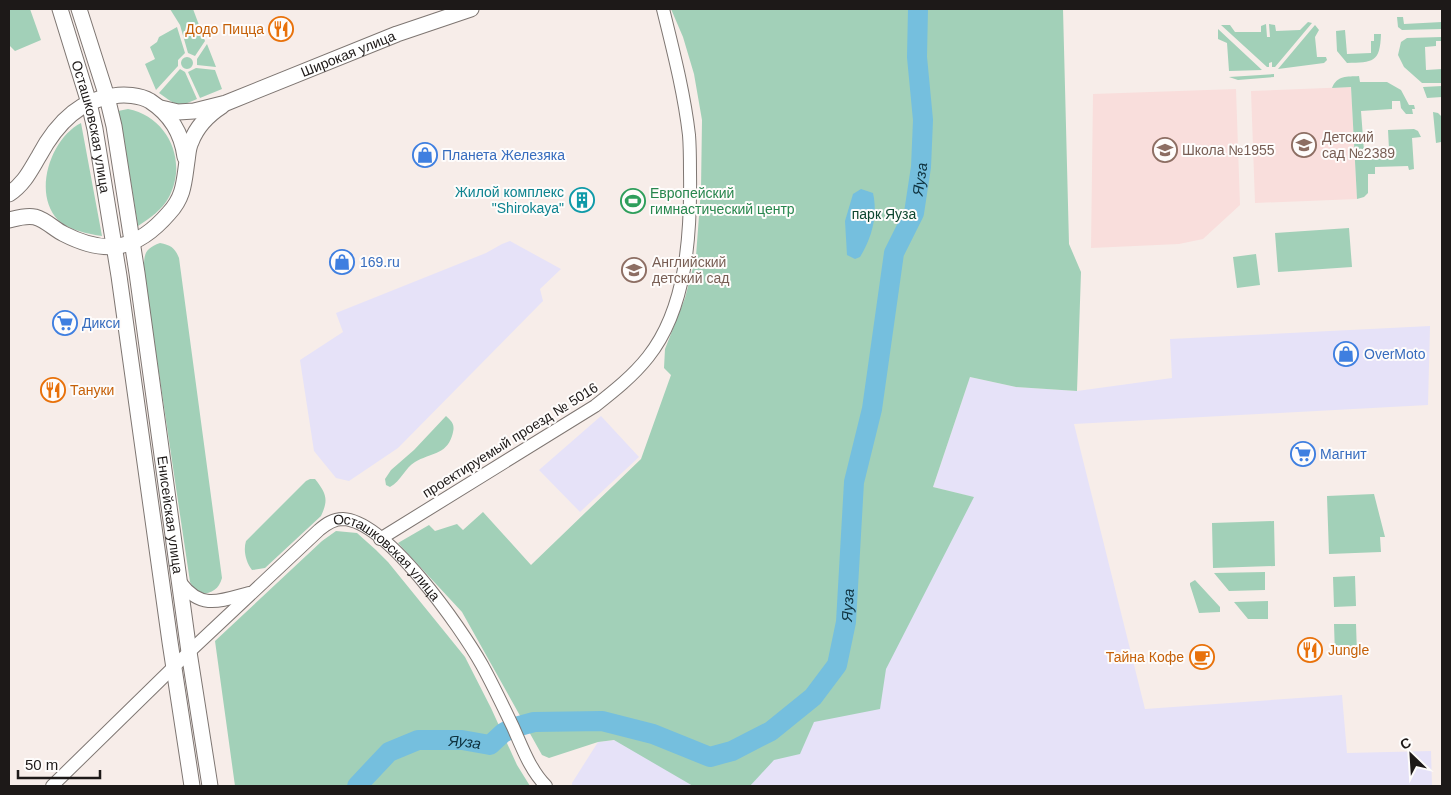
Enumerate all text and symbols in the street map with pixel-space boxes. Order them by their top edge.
restaurant icon: Додо Пицца [268,16,294,42]
place label: Додо Пицца [185,21,264,37]
street label: Широкая улица [298,27,398,80]
street label: Осташковская улица [68,58,113,194]
place label: Детский сад №2389 [1322,129,1395,161]
school or university icon: Детский сад №2389 [1291,132,1317,158]
school or university icon: Школа №1955 [1152,137,1178,163]
shop icon: Планета Железяка [412,142,438,168]
place label: Школа №1955 [1182,142,1275,158]
place label: Планета Железяка [442,147,565,163]
water label: Яуза [908,162,930,198]
place label: Жилой комплекс "Shirokaya" [455,184,564,216]
place label: Европейский гимнастический центр [650,185,795,217]
building icon: Жилой комплекс "Shirokaya" [569,187,595,213]
sports icon: Европейский гимнастический центр [620,188,646,214]
park label: парк Яуза [852,206,916,222]
shop icon: 169.ru [329,249,355,275]
place label: 169.ru [360,254,400,270]
place label: Английский детский сад [652,254,729,286]
school or university icon: Английский детский сад [621,257,647,283]
supermarket icon: Дикси [52,310,78,336]
place label: Дикси [82,315,120,331]
shop icon: OverMoto [1333,341,1359,367]
place label: OverMoto [1364,346,1426,362]
restaurant icon: Тануки [40,377,66,403]
street label: проектируемый проезд № 5016 [419,379,601,501]
place label: Тануки [70,382,114,398]
supermarket icon: Магнит [1290,441,1316,467]
place label: Магнит [1320,446,1367,462]
street label: Енисейская улица [154,455,186,575]
street label: Осташковская улица [332,511,444,604]
water label: Яуза [837,588,856,623]
restaurant icon: Jungle [1297,637,1323,663]
place label: Jungle [1328,642,1369,658]
cafe icon: Тайна Кофе [1189,644,1215,670]
place label: Тайна Кофе [1106,649,1184,665]
north arrow [1386,730,1436,780]
water label: Яуза [447,731,483,752]
text: С [1398,734,1413,753]
scale bar [18,748,100,780]
text: 50 m [25,756,58,773]

